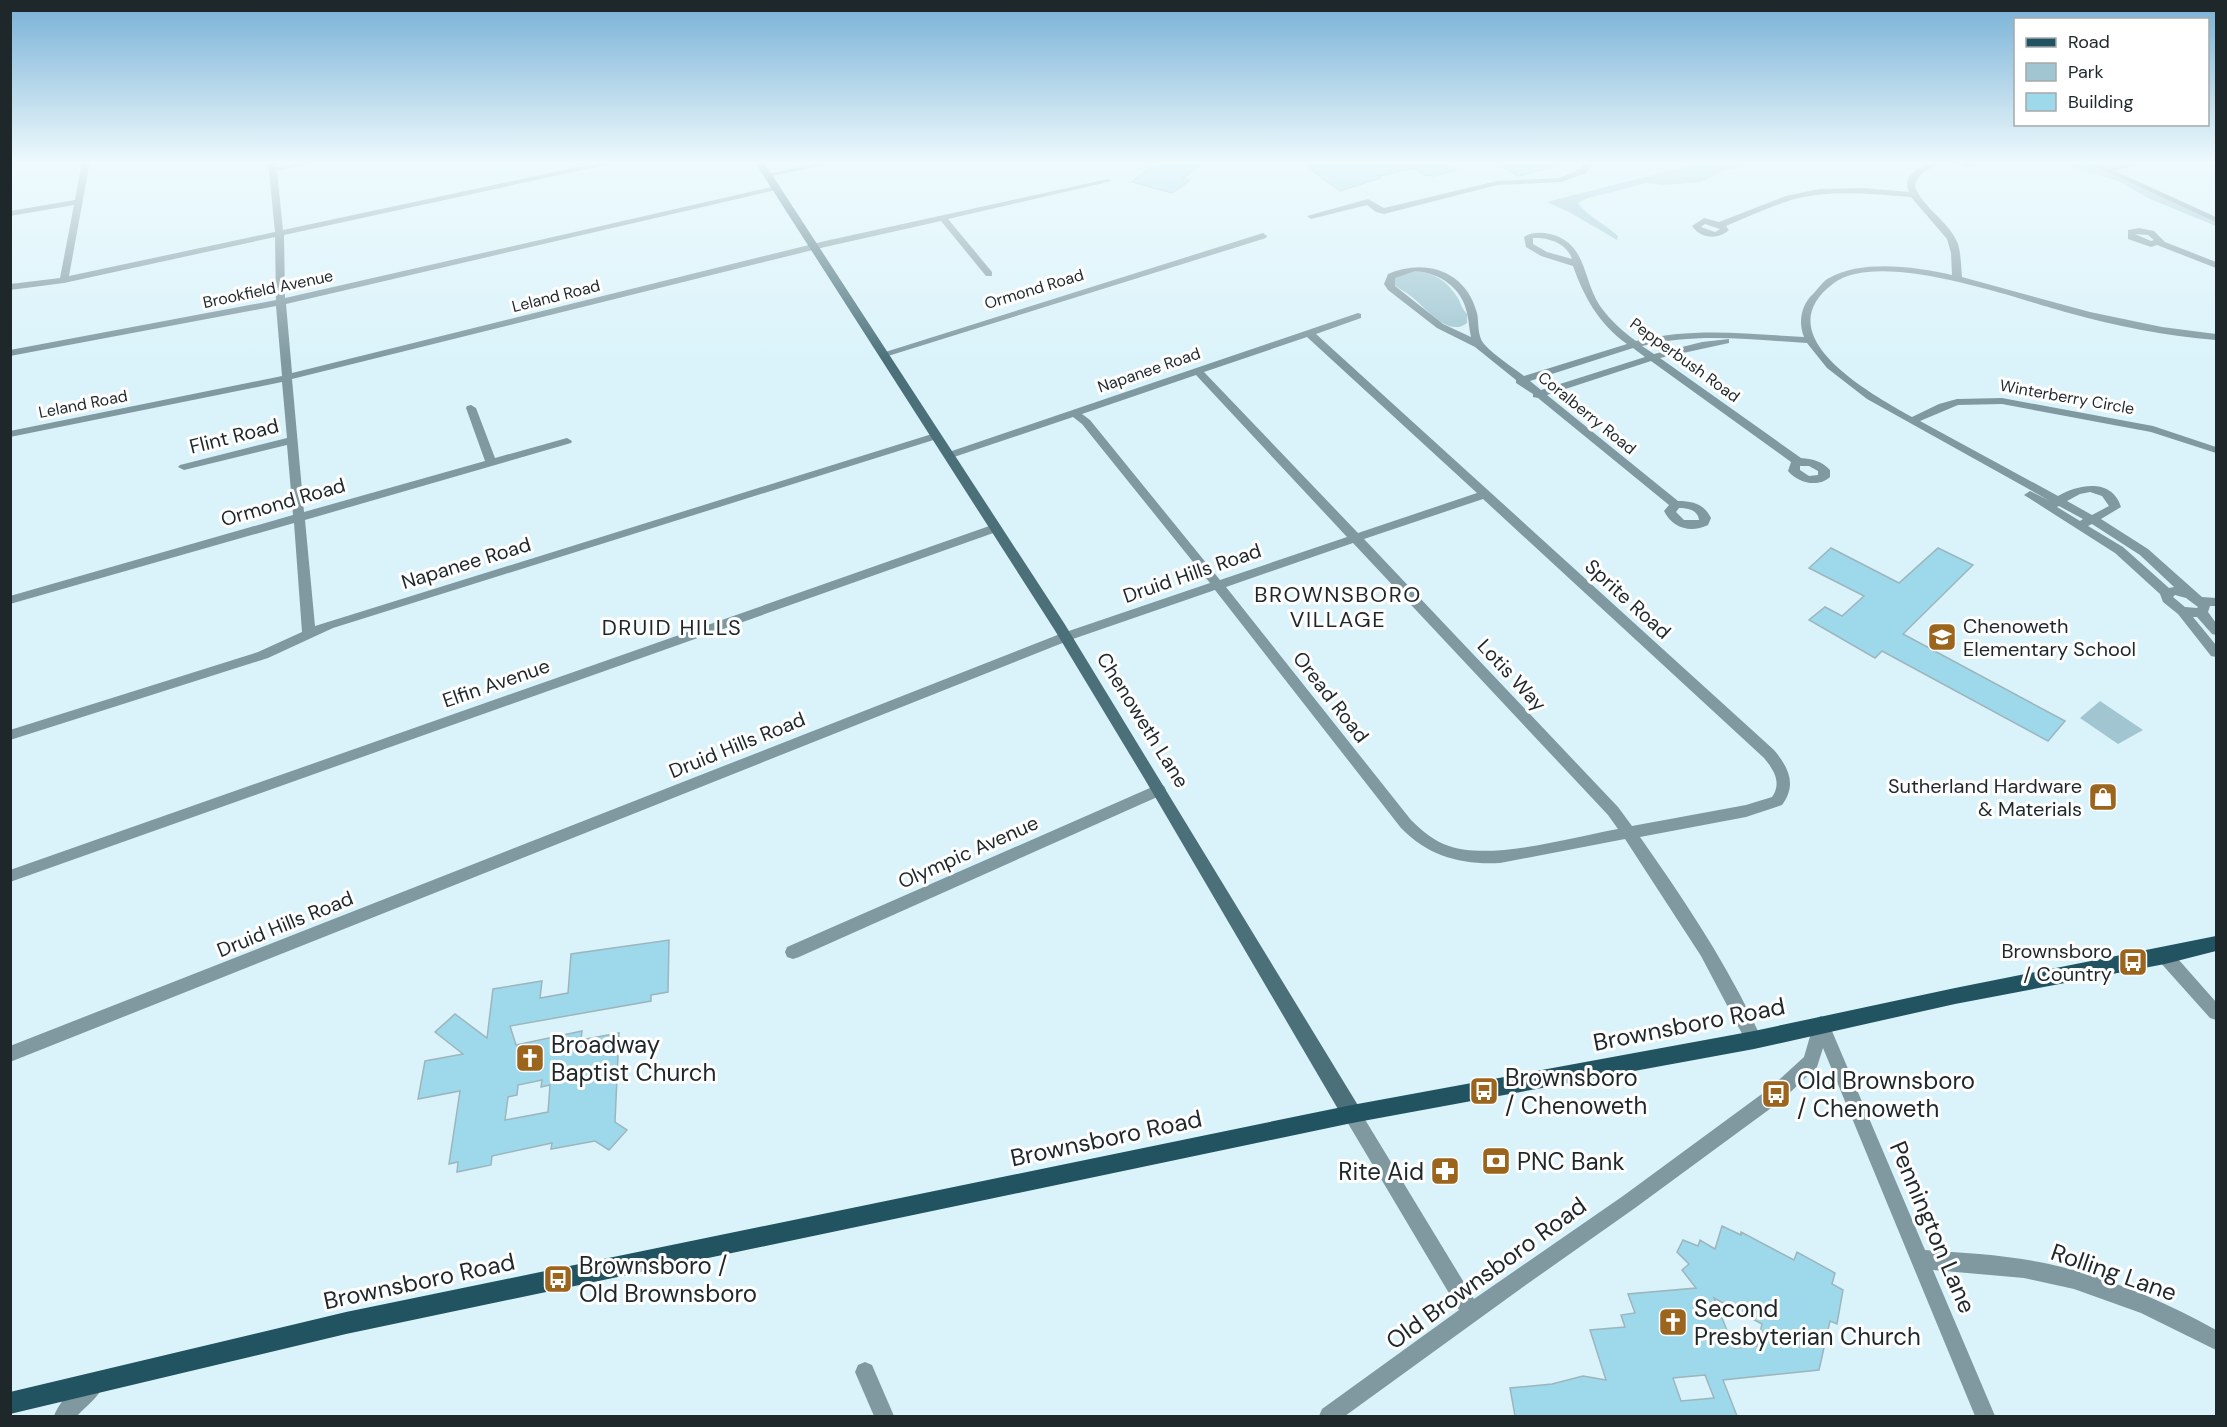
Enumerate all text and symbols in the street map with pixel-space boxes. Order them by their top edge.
legend [2014,18,2209,126]
text: Road [2068,30,2110,54]
text: Park [2068,60,2104,84]
text: Building [2068,90,2133,114]
street label: Ormond Road [982,264,1086,314]
street label: Brookfield Avenue [201,265,335,313]
street label: Leland Road [510,275,602,317]
street label: Pepperbush Road [1626,313,1744,407]
street label: Napanee Road [1095,343,1203,397]
street label: Coralberry Road [1534,367,1640,459]
street label: Winterberry Circle [1998,375,2136,419]
street label: Leland Road [37,385,129,423]
street label: Flint Road [187,412,281,460]
street label: Ormond Road [218,472,348,532]
street label: Napanee Road [398,531,534,595]
street label: Druid Hills Road [1119,537,1265,609]
street label: Sprite Road [1579,553,1677,645]
district label: BROWNSBORO VILLAGE [1254,580,1422,634]
district label: DRUID HILLS [602,613,742,642]
place label: Chenoweth Elementary School [1963,613,2136,662]
school or university icon: Chenoweth Elementary School [1926,621,1958,653]
street label: Lotis Way [1472,633,1552,717]
street label: Oread Road [1287,646,1375,748]
street label: Chenoweth Lane [1091,647,1195,793]
street label: Elfin Avenue [439,653,553,713]
street label: Druid Hills Road [665,706,809,784]
place label: Sutherland Hardware & Materials [1888,773,2082,822]
shop icon: Sutherland Hardware & Materials [2087,781,2119,813]
street label: Olympic Avenue [894,809,1042,895]
street label: Druid Hills Road [213,885,357,963]
place label: Brownsboro / Country [2001,938,2112,987]
bus stop icon: Brownsboro / Country [2117,946,2149,978]
street label: Brownsboro Road [1590,990,1788,1058]
place label: Broadway Baptist Church [551,1029,716,1088]
church icon: Broadway Baptist Church [514,1042,546,1074]
place label: Brownsboro / Chenoweth [1505,1062,1647,1121]
place label: Old Brownsboro / Chenoweth [1797,1065,1975,1124]
bus stop icon: Brownsboro / Chenoweth [1468,1075,1500,1107]
bus stop icon: Old Brownsboro / Chenoweth [1760,1078,1792,1110]
street label: Brownsboro Road [1007,1103,1205,1173]
street label: Pennington Lane [1883,1136,1983,1318]
bank icon: PNC Bank [1480,1145,1512,1177]
place label: PNC Bank [1517,1146,1625,1177]
pharmacy icon: Rite Aid [1429,1155,1461,1187]
place label: Rite Aid [1338,1156,1424,1187]
street label: Old Brownsboro Road [1380,1190,1592,1356]
street label: Rolling Lane [2047,1236,2181,1308]
street label: Brownsboro Road [320,1246,518,1316]
place label: Brownsboro / Old Brownsboro [579,1250,757,1309]
bus stop icon: Brownsboro / Old Brownsboro [542,1263,574,1295]
place label: Second Presbyterian Church [1694,1293,1921,1352]
church icon: Second Presbyterian Church [1657,1306,1689,1338]

